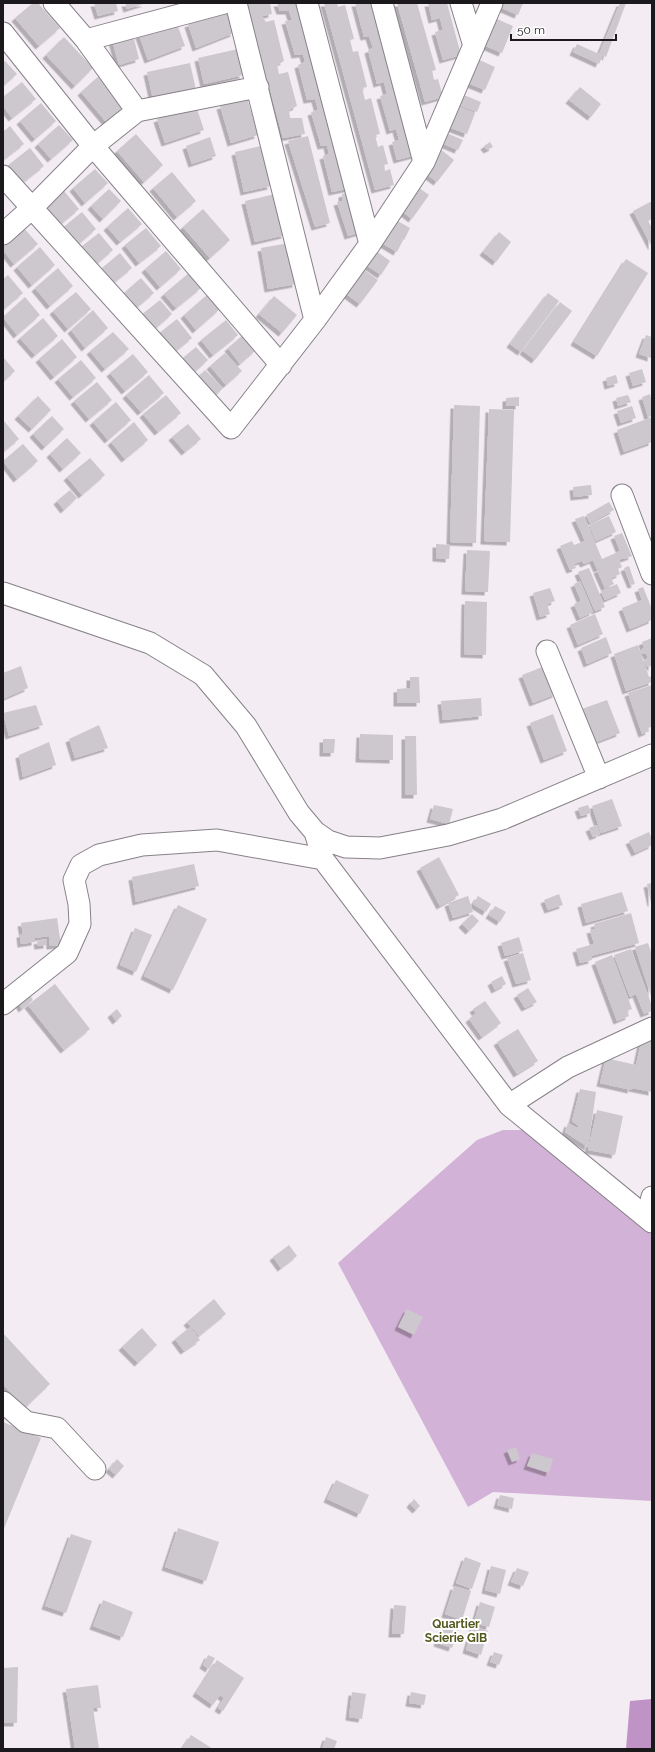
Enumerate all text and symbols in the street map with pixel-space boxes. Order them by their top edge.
scale bar [511,16,616,42]
text: 50 m [517,23,545,37]
district label: Quartier Scierie GIB [425,1617,487,1645]

